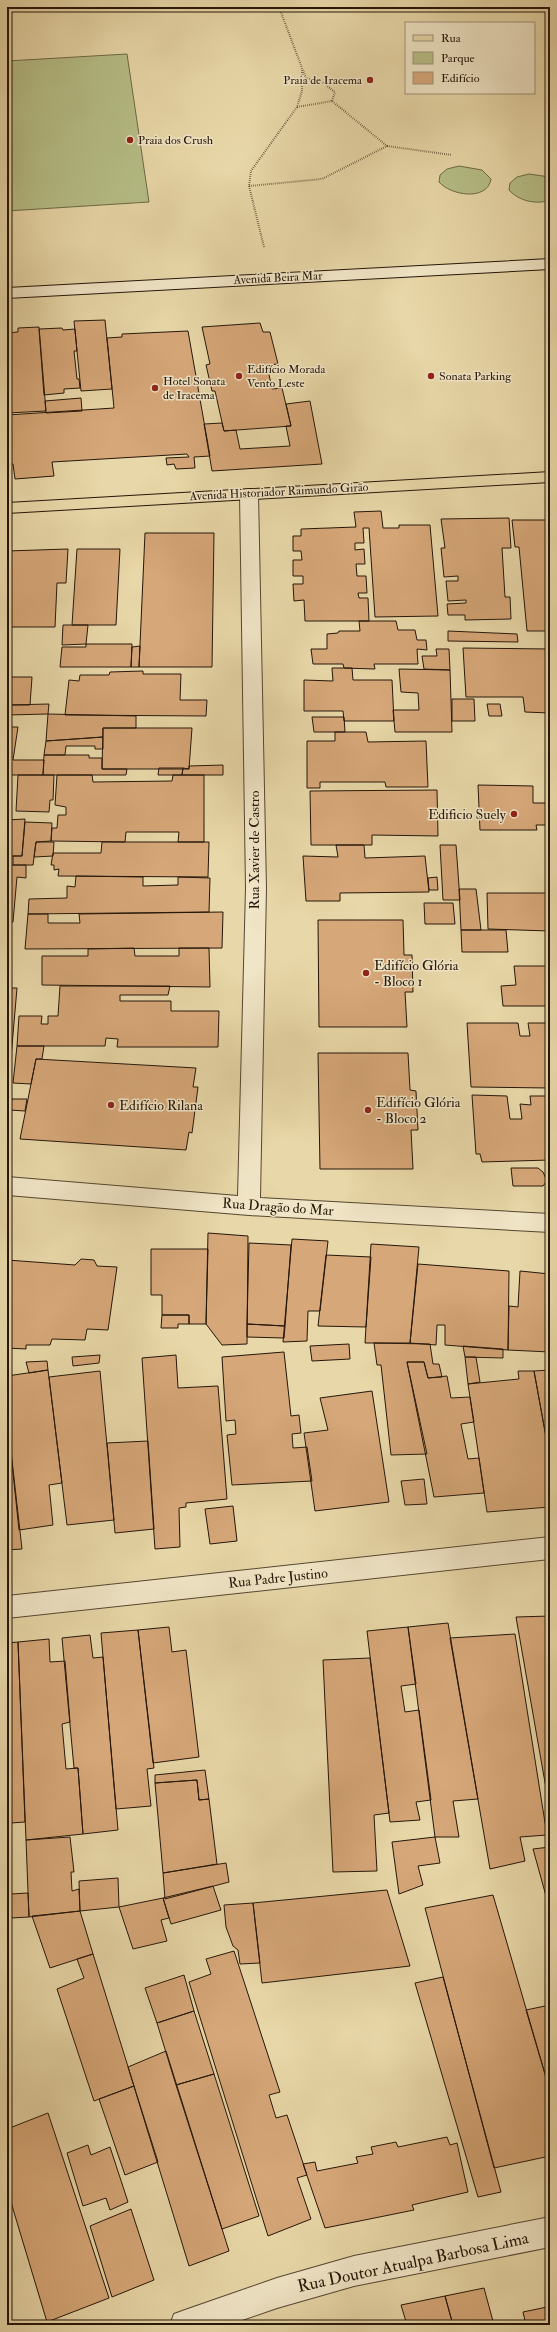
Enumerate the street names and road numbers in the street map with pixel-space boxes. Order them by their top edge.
street label: Avenida Beira Mar [232,268,323,288]
street label: Avenida Historiador Raimundo Girão [188,480,369,504]
street label: Rua Xavier de Castro [246,790,263,909]
street label: Rua Dragão do Mar [222,1195,335,1219]
street label: Rua Padre Justino [227,1564,329,1592]
street label: Rua Doutor Atualpa Barbosa Lima [296,2227,532,2298]

